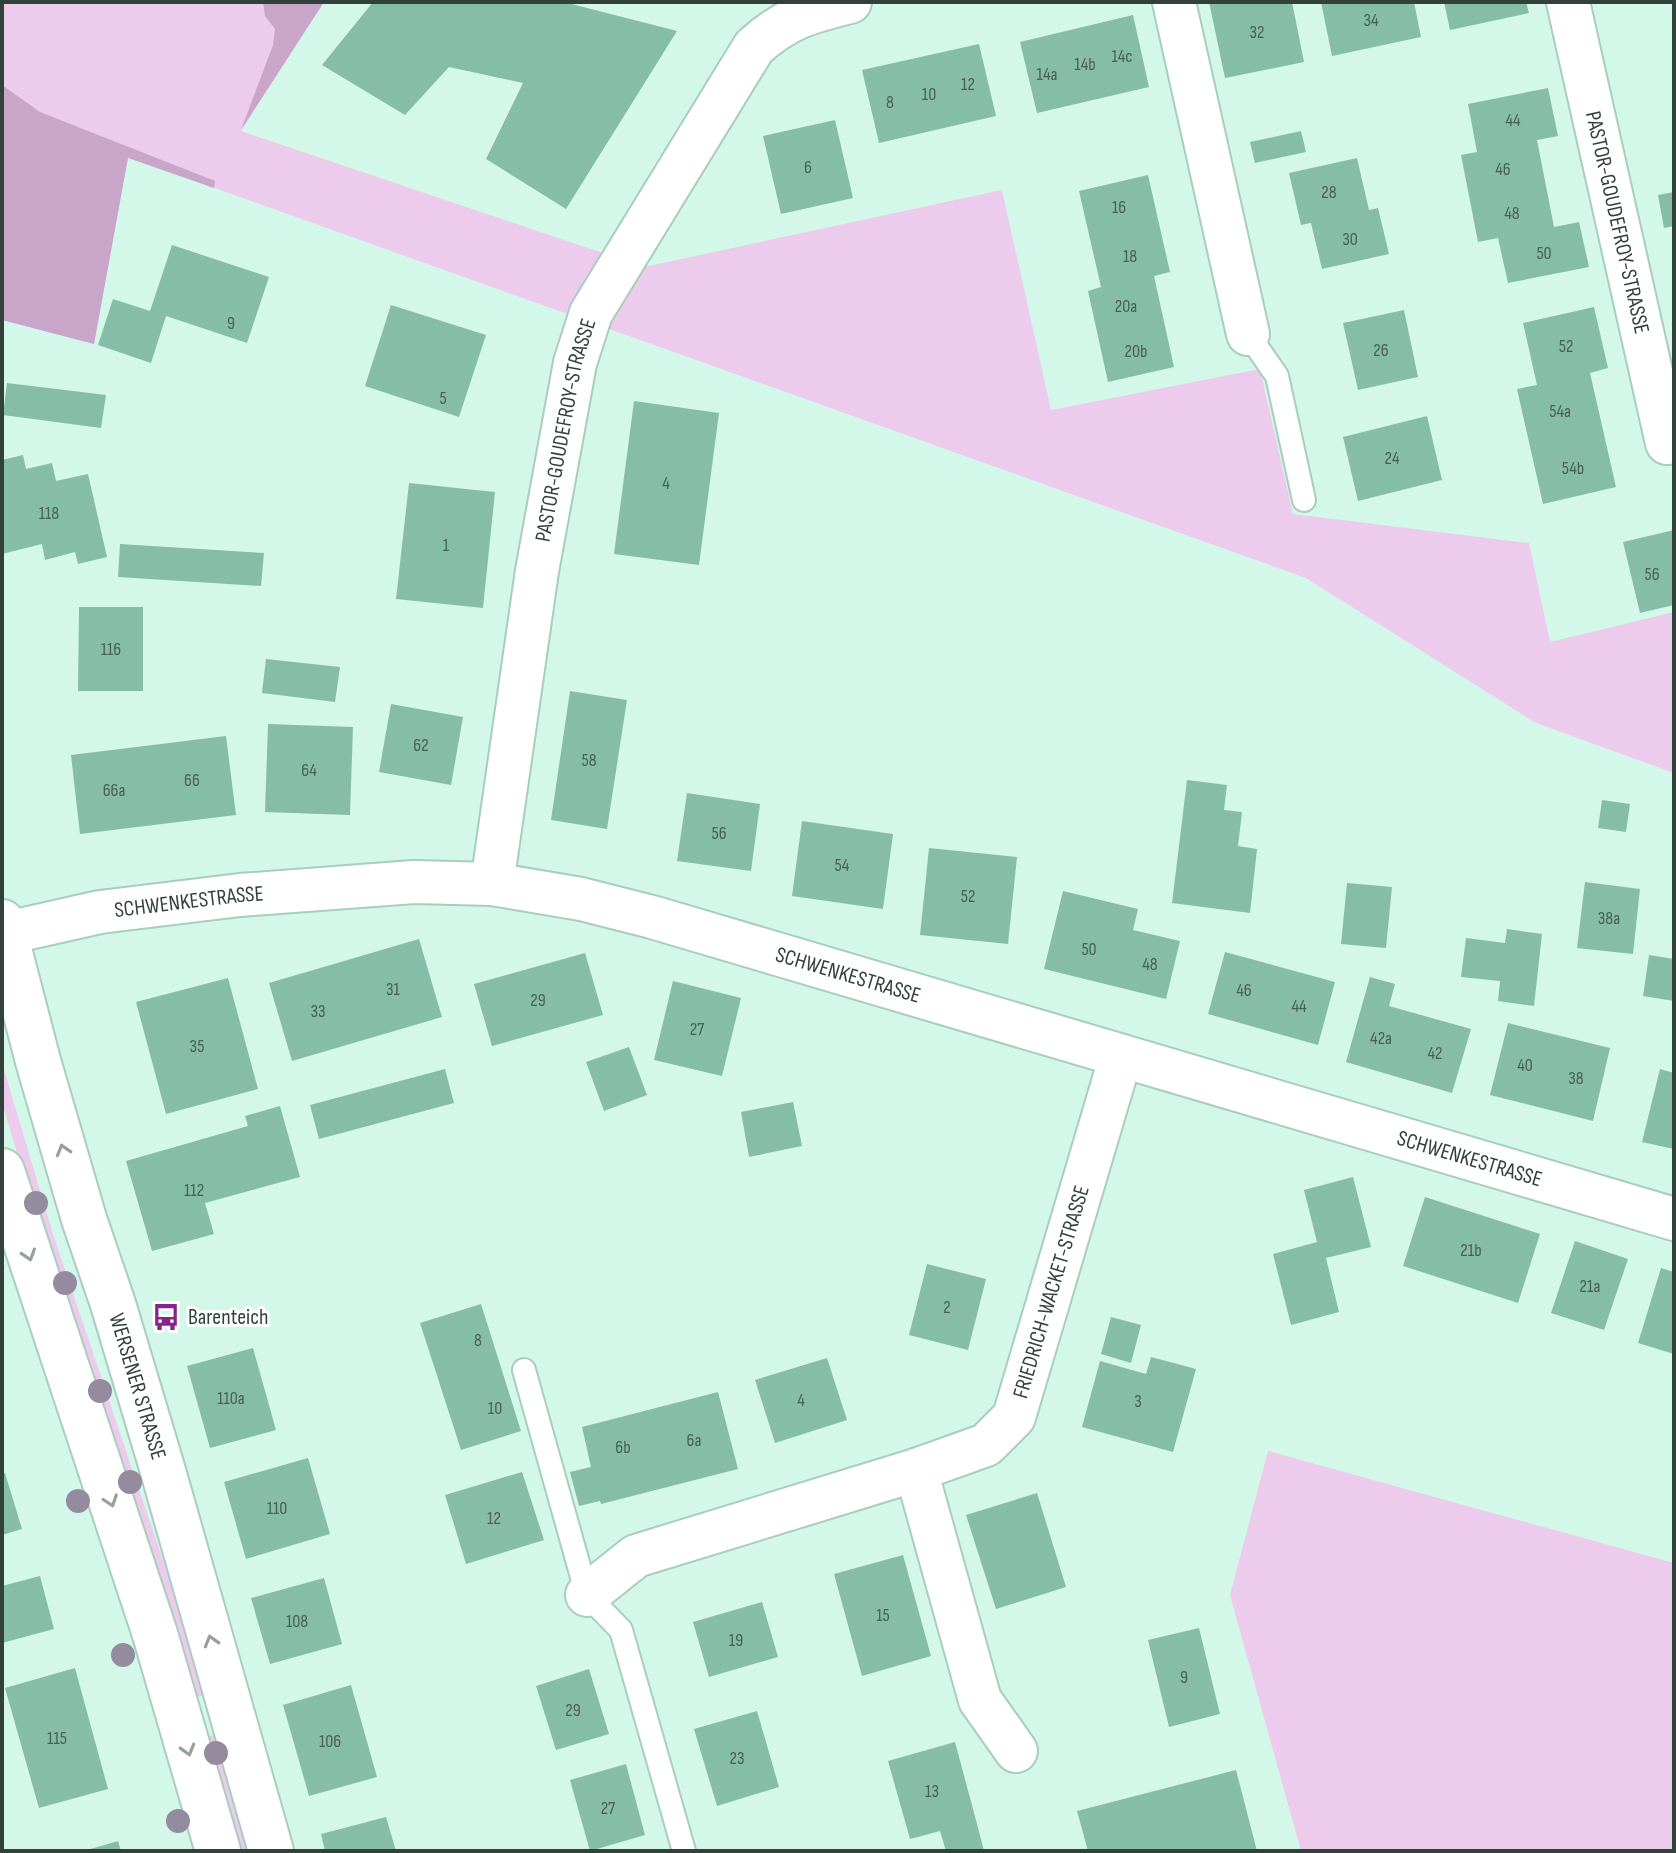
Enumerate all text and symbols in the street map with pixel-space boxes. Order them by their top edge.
house number: 34 [1363,10,1379,31]
house number: 32 [1250,22,1264,43]
house number: 14c [1111,46,1133,67]
house number: 14b [1074,54,1096,75]
house number: 14a [1037,64,1057,85]
house number: 12 [961,74,975,95]
house number: 10 [922,84,936,105]
house number: 8 [886,92,894,113]
street label: PASTOR-GOUDEFROY-STRASSE [1579,109,1656,336]
house number: 44 [1505,110,1521,131]
house number: 6 [804,157,812,178]
house number: 46 [1495,159,1511,180]
house number: 28 [1321,182,1337,203]
house number: 16 [1112,197,1126,218]
house number: 48 [1504,203,1520,224]
house number: 30 [1342,229,1358,250]
house number: 50 [1536,243,1552,264]
house number: 18 [1123,246,1137,267]
house number: 20a [1115,296,1137,317]
house number: 9 [227,313,235,334]
street label: PASTOR-GOUDEFROY-STRASSE [529,315,602,544]
house number: 52 [1559,336,1573,357]
house number: 26 [1373,340,1389,361]
house number: 20b [1125,341,1147,362]
house number: 5 [439,388,447,409]
house number: 54a [1549,401,1571,422]
house number: 24 [1385,448,1400,469]
house number: 54b [1562,458,1584,479]
house number: 4 [662,473,670,494]
house number: 118 [39,503,59,524]
house number: 1 [443,535,450,556]
house number: 56 [1644,564,1660,585]
house number: 116 [101,639,121,660]
house number: 62 [413,735,429,756]
house number: 58 [581,750,597,771]
house number: 64 [301,760,317,781]
house number: 66 [184,770,200,791]
house number: 66a [103,780,125,801]
house number: 56 [711,823,727,844]
house number: 54 [835,855,850,876]
street label: SCHWENKESTRASSE [113,880,264,924]
house number: 52 [961,886,975,907]
house number: 38a [1598,908,1620,929]
house number: 50 [1081,939,1097,960]
street label: SCHWENKESTRASSE [772,941,924,1009]
house number: 48 [1142,954,1158,975]
house number: 31 [386,979,401,1000]
house number: 46 [1236,980,1252,1001]
house number: 29 [530,990,546,1011]
house number: 44 [1291,996,1307,1017]
house number: 33 [310,1001,326,1022]
house number: 27 [690,1019,705,1040]
house number: 42a [1370,1028,1392,1049]
house number: 35 [190,1036,204,1057]
house number: 42 [1427,1043,1443,1064]
house number: 40 [1517,1055,1533,1076]
house number: 38 [1568,1068,1584,1089]
street label: SCHWENKESTRASSE [1394,1124,1545,1193]
one-way arrow [56,1144,73,1158]
house number: 112 [184,1180,204,1201]
street label: FRIEDRICH-WACKET-STRASSE [1007,1182,1095,1402]
house number: 21b [1460,1240,1482,1261]
one-way arrow [19,1247,35,1261]
house number: 21a [1580,1276,1600,1297]
house number: 2 [943,1297,951,1318]
bus stop icon: Barenteich [151,1302,181,1332]
place label: Barenteich [188,1304,268,1331]
street label: WERSENER STRASSE [103,1310,172,1463]
house number: 8 [474,1330,482,1351]
house number: 110a [217,1388,245,1409]
house number: 4 [797,1390,805,1411]
house number: 3 [1134,1391,1142,1412]
house number: 10 [488,1398,502,1419]
house number: 6a [687,1430,701,1451]
house number: 6b [615,1437,631,1458]
one-way arrow [102,1494,118,1508]
house number: 110 [267,1498,287,1519]
house number: 12 [487,1508,501,1529]
house number: 15 [876,1605,890,1626]
house number: 108 [286,1611,308,1632]
house number: 19 [729,1630,743,1651]
one-way arrow [204,1635,221,1649]
house number: 9 [1180,1667,1188,1688]
house number: 29 [565,1700,581,1721]
house number: 115 [47,1728,67,1749]
house number: 106 [319,1731,341,1752]
one-way arrow [179,1742,196,1756]
house number: 23 [730,1748,745,1769]
house number: 13 [925,1781,939,1802]
house number: 27 [601,1798,616,1819]

